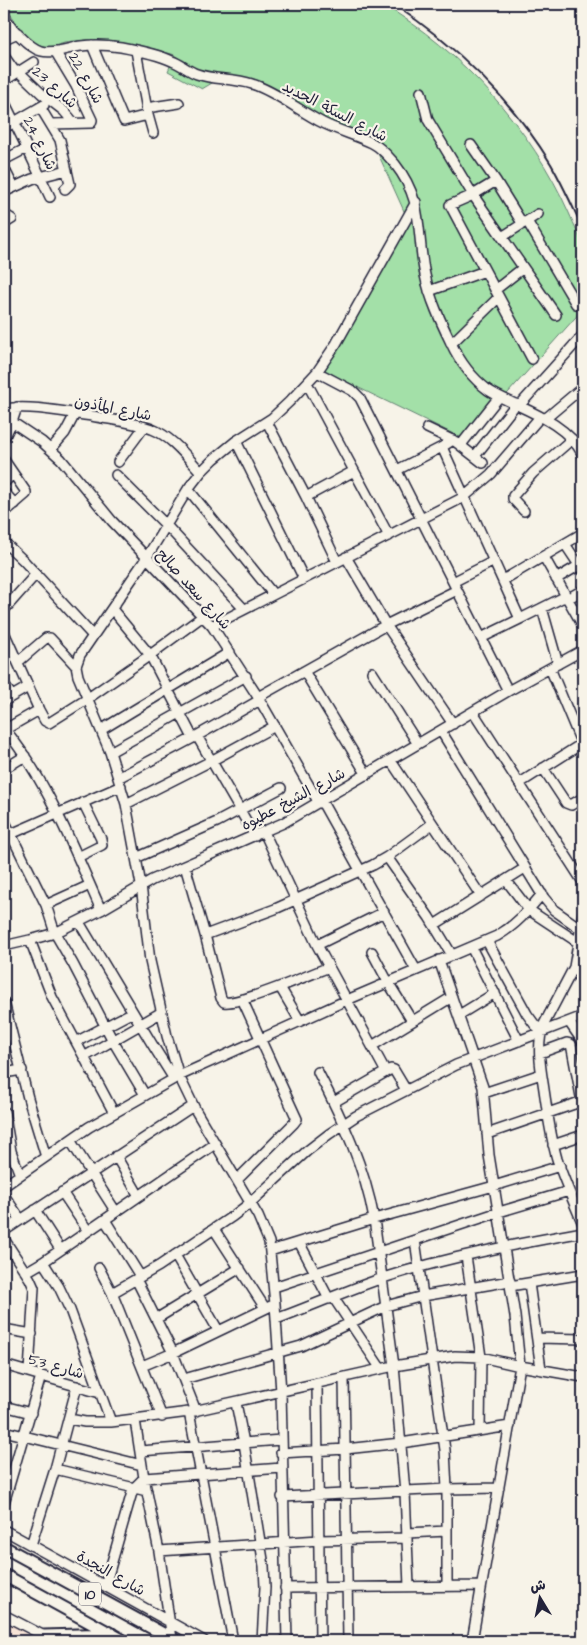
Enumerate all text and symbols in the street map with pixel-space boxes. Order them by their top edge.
street label: شارع 22 [63,49,108,108]
street label: شارع 23 [27,61,82,113]
street label: شارع السكة الحديد [279,76,391,147]
street label: شارع 24 [18,113,62,174]
street label: شارع المأذون [73,391,153,426]
street label: شارع سعد صالح [152,544,236,634]
street label: شارع الشيخ عطيوه [237,763,349,836]
street label: شارع 53 [26,1349,86,1384]
street label: شارع النجدة [72,1546,149,1601]
north arrow [514,1572,564,1622]
text: ش [529,1575,547,1597]
road number: 10 [79,1582,101,1606]

